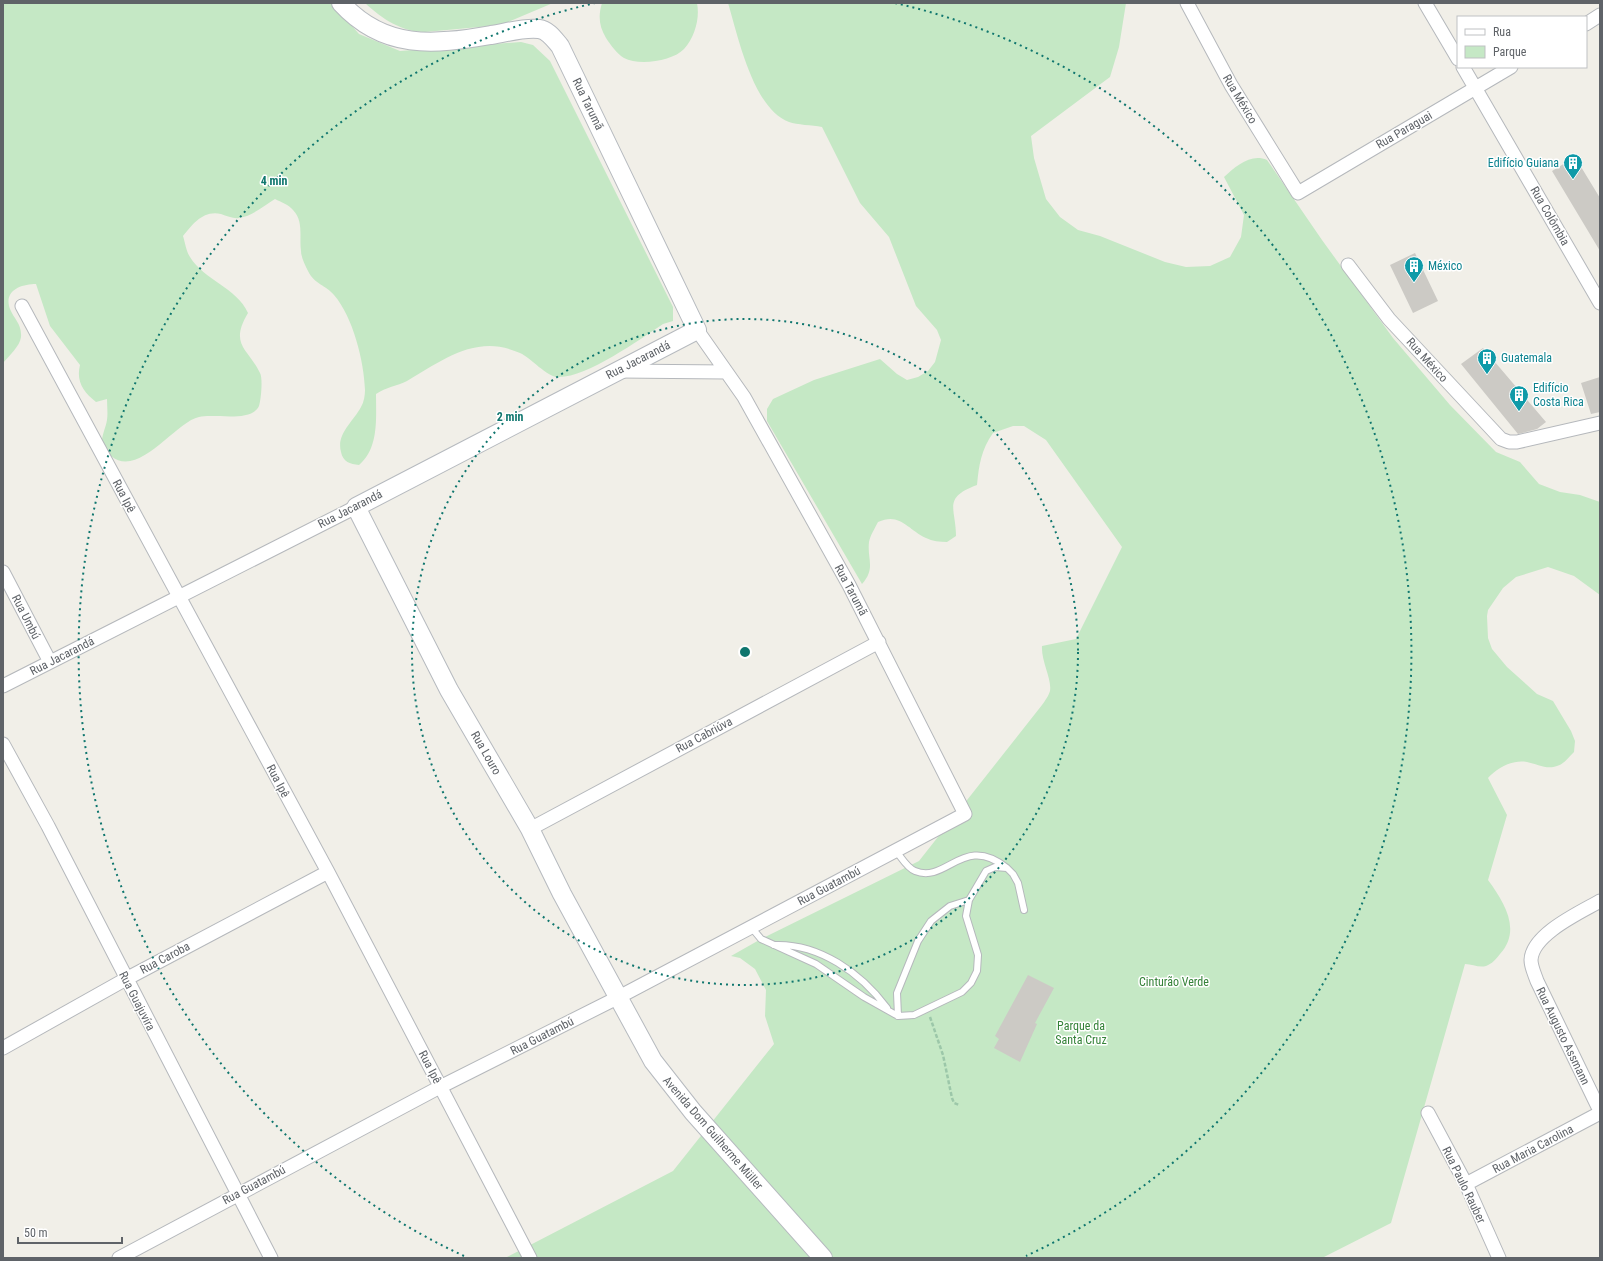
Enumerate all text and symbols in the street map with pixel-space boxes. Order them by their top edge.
legend [1457,16,1587,68]
text: Rua [1493,25,1511,39]
text: Parque [1493,45,1527,59]
street label: Rua México [1220,72,1260,126]
street label: Rua Tarumã [569,76,607,132]
street label: Rua Paraguai [1373,108,1435,152]
building icon: Edifício Guiana [1562,152,1584,180]
place label: Edifício Guiana [1488,156,1559,170]
text: 4 min [261,174,287,188]
street label: Rua Colômbia [1528,184,1573,248]
building icon: México [1403,255,1425,283]
place label: México [1428,259,1462,273]
street label: Rua México [1403,335,1451,385]
street label: Rua Jacarandá [604,338,673,382]
building icon: Guatemala [1476,347,1498,375]
place label: Guatemala [1501,351,1552,365]
place label: Edifício Costa Rica [1533,381,1584,409]
building icon: Edifício Costa Rica [1508,384,1530,412]
text: 2 min [497,410,523,424]
street label: Rua Ipê [110,477,139,515]
street label: Rua Jacarandá [316,487,385,531]
street label: Rua Tarumã [832,562,870,618]
street label: Rua Umbú [9,592,43,642]
street label: Rua Jacarandá [28,634,97,678]
centre of rings [738,645,752,659]
street label: Rua Cabriúva [673,714,735,756]
street label: Rua Louro [468,729,504,777]
street label: Rua Ipê [264,762,293,800]
street label: Rua Guatambú [795,863,863,908]
street label: Rua Caroba [138,939,193,977]
street label: Rua Guajuvíra [116,969,158,1033]
park label: Cinturão Verde [1139,975,1209,989]
street label: Rua Augusto Assmann [1533,985,1593,1087]
street label: Rua Guatambú [508,1014,576,1058]
park label: Parque da Santa Cruz [1055,1019,1107,1047]
street label: Rua Ipê [416,1048,445,1086]
street label: Avenida Dom Guilherme Müller [660,1073,766,1193]
street label: Rua Maria Carolina [1490,1122,1576,1176]
street label: Rua Paulo Rauber [1439,1144,1489,1226]
street label: Rua Guatambú [220,1162,288,1207]
scale bar [18,1219,122,1245]
text: 50 m [24,1226,48,1240]

